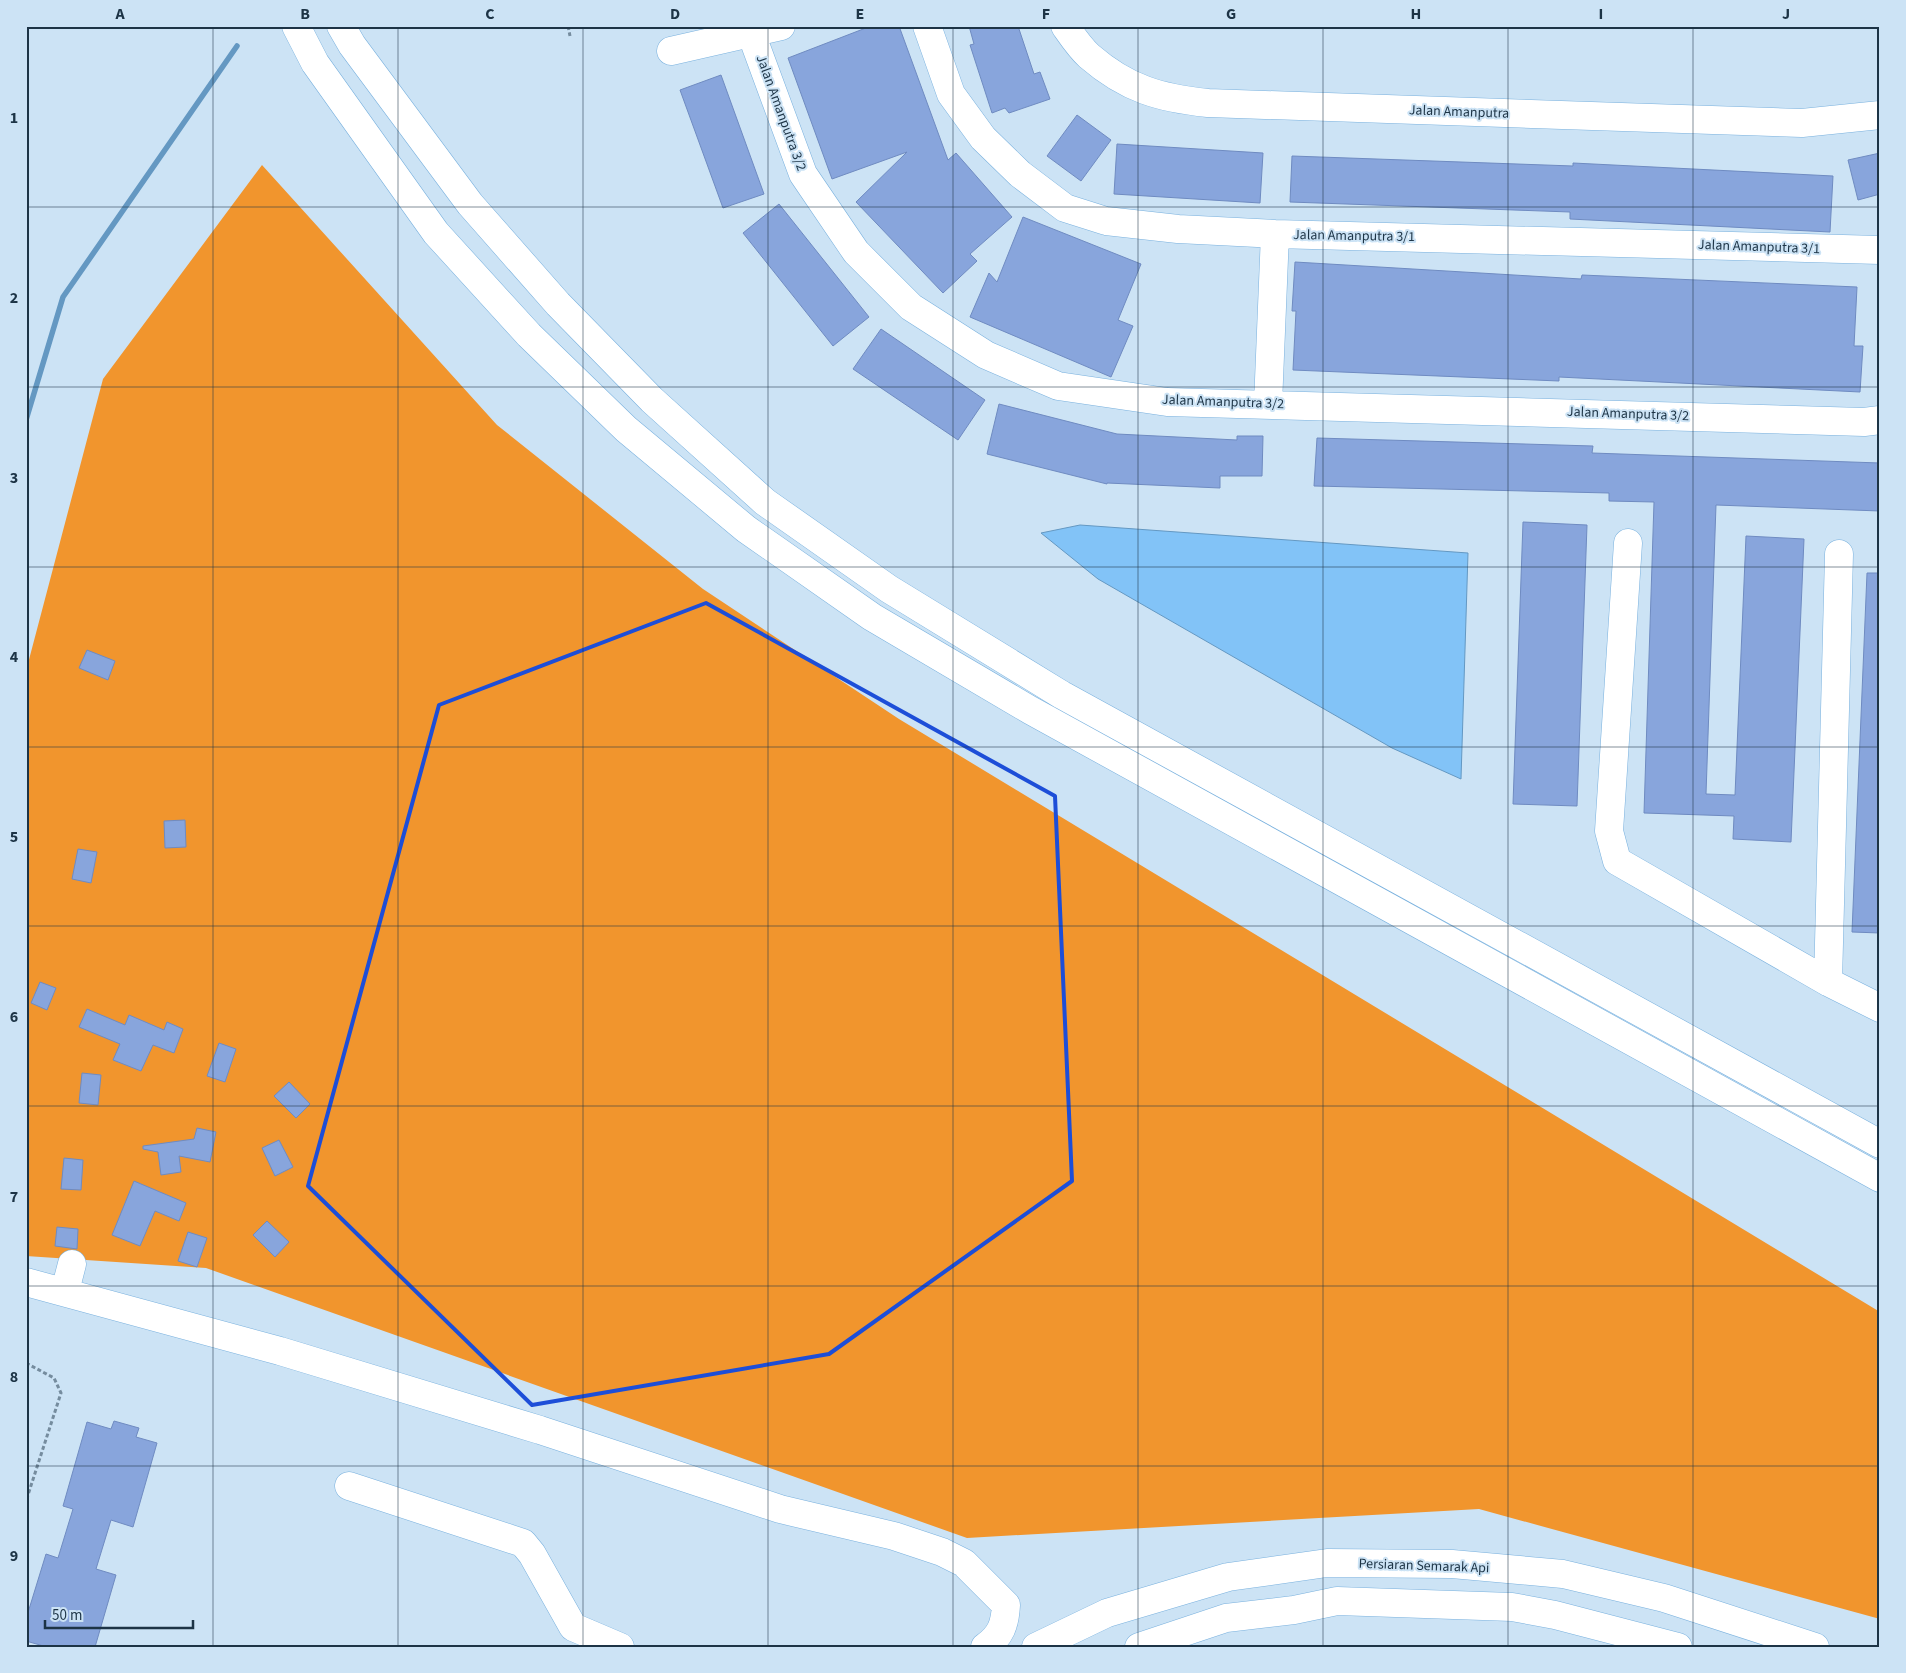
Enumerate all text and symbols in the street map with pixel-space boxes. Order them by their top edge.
text: A [114,3,125,25]
text: B [300,3,310,25]
text: C [485,3,495,25]
text: D [670,3,680,25]
text: E [856,3,864,25]
text: F [1042,3,1050,25]
text: G [1226,3,1236,25]
text: H [1411,3,1421,25]
text: I [1599,3,1603,25]
text: J [1782,3,1790,25]
street label: Jalan Amanputra 3/2 [751,52,811,174]
street label: Jalan Amanputra [1408,100,1510,124]
text: 1 [10,107,18,129]
street label: Jalan Amanputra 3/1 [1293,225,1415,247]
street label: Jalan Amanputra 3/1 [1698,235,1820,259]
text: 2 [10,287,18,309]
street label: Jalan Amanputra 3/2 [1162,390,1284,414]
street label: Jalan Amanputra 3/2 [1567,402,1689,426]
text: 3 [10,467,18,489]
text: 4 [10,646,19,668]
text: 5 [10,826,18,848]
text: 6 [10,1006,18,1028]
text: 7 [10,1186,18,1208]
text: 8 [10,1366,18,1388]
text: 9 [10,1545,18,1567]
street label: Persiaran Semarak Api [1358,1554,1490,1578]
scale bar [45,1598,192,1630]
text: 50 m [52,1605,82,1626]

